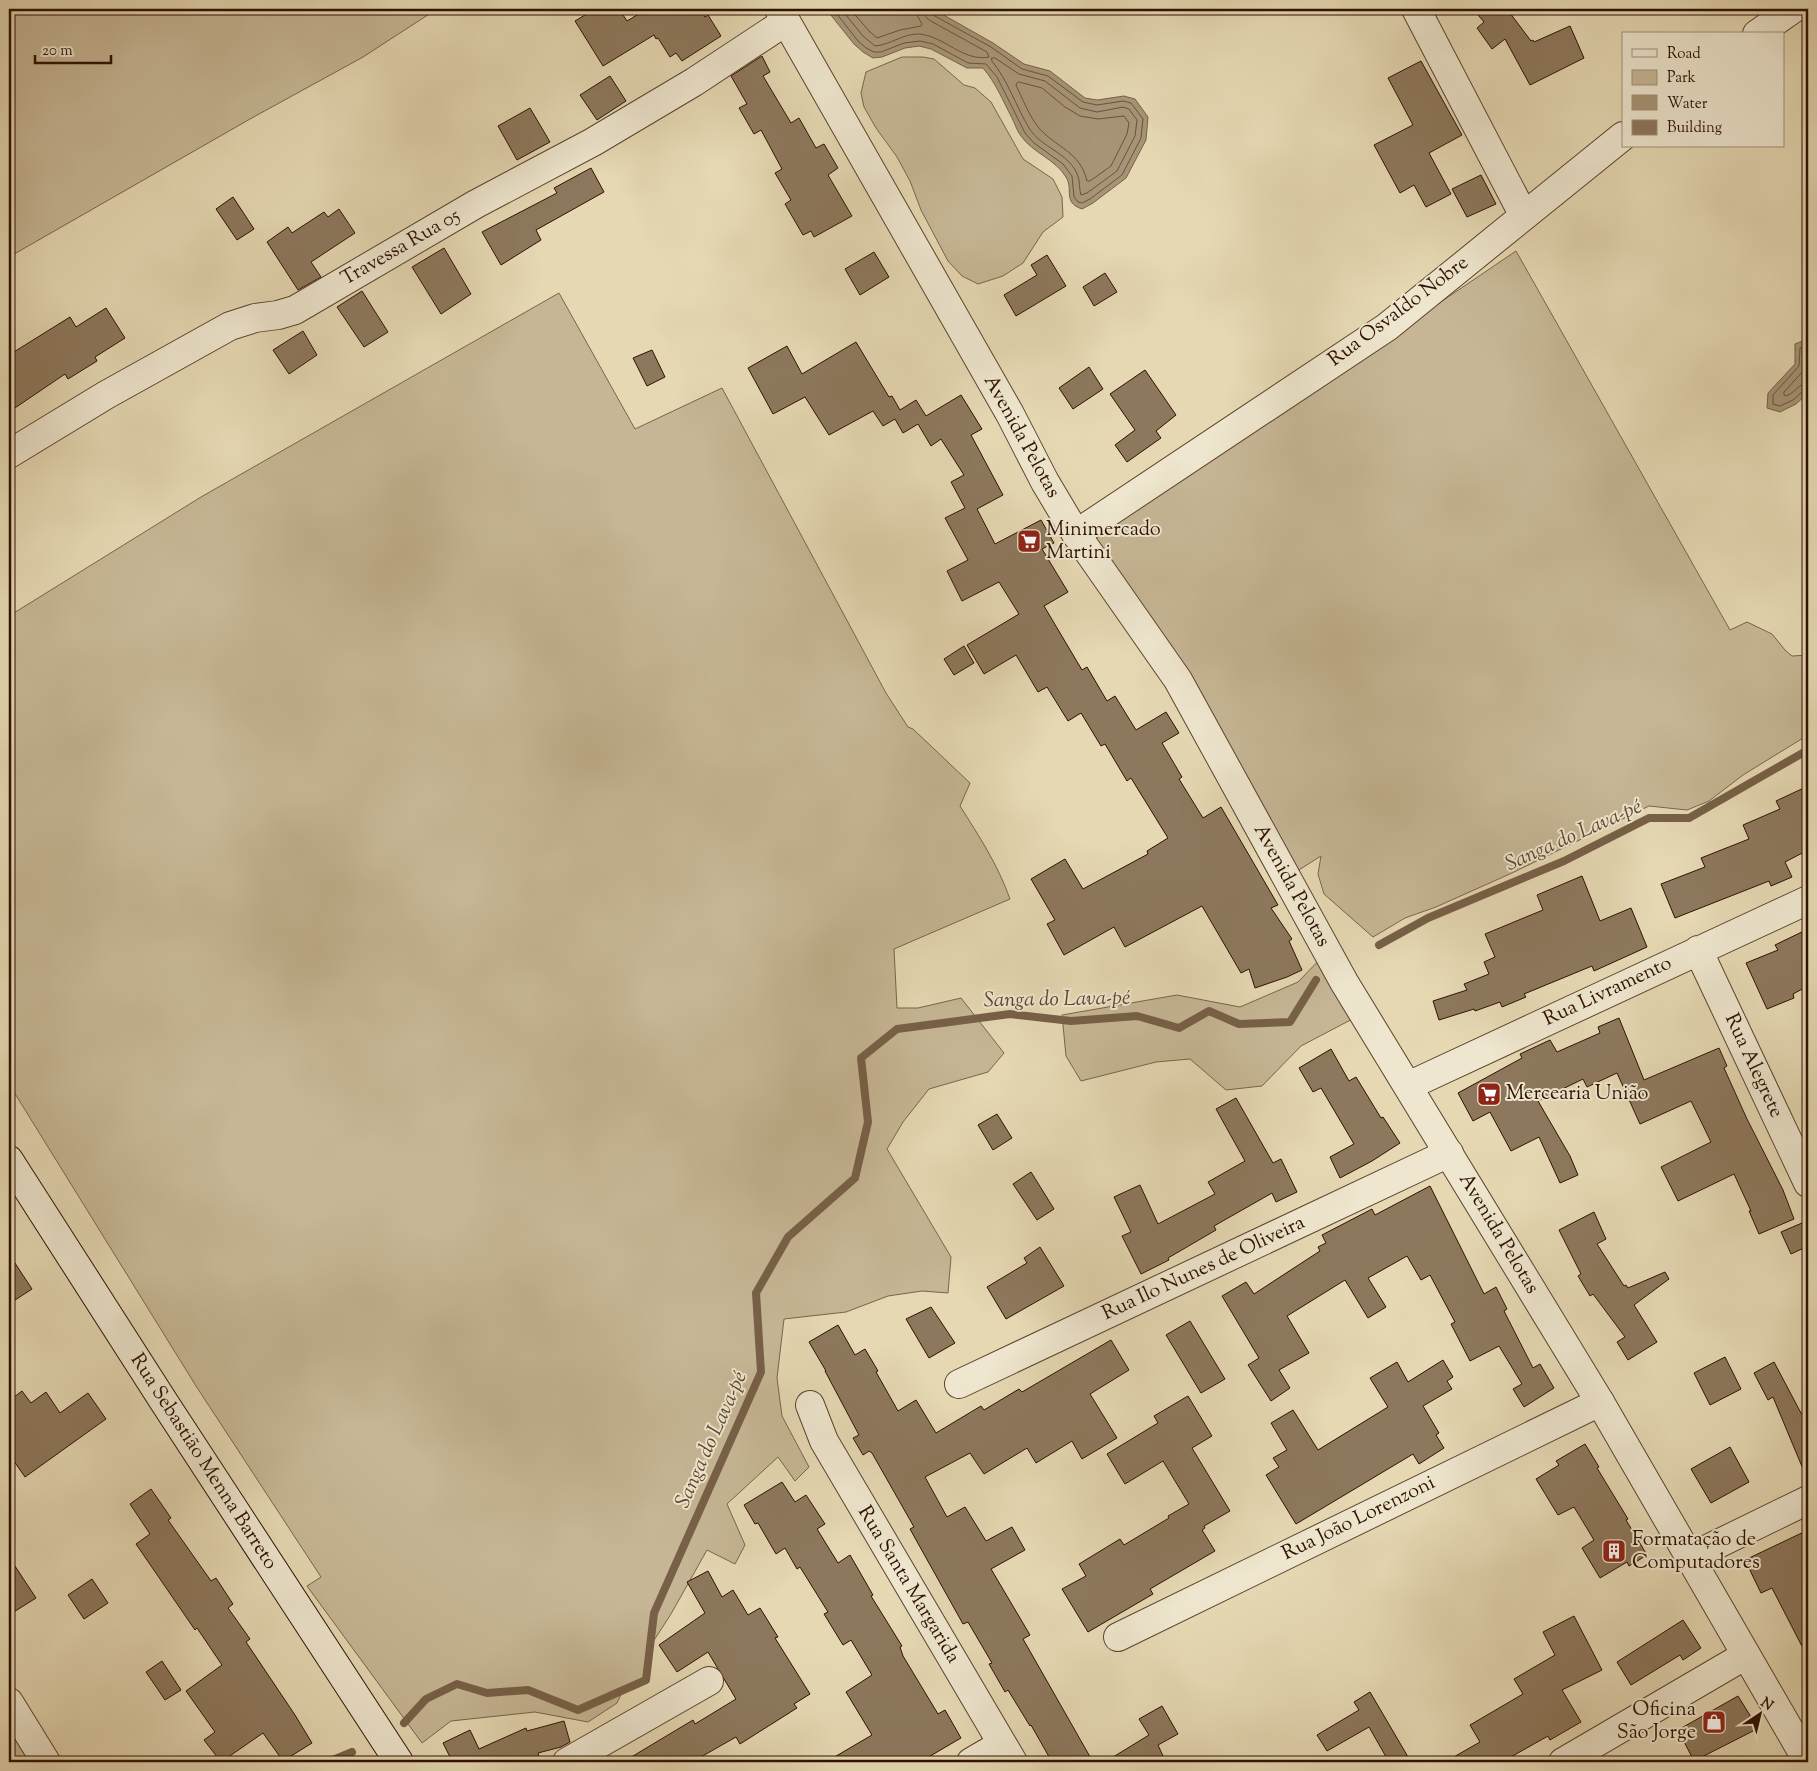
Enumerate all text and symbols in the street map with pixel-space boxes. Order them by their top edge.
scale bar [35,32,111,64]
legend [1622,32,1784,148]
text: 20 m [42,41,73,62]
text: Road [1667,44,1701,65]
text: Park [1667,68,1696,89]
text: Water [1667,94,1708,115]
text: Building [1667,118,1722,139]
street label: Travessa Rua 05 [336,202,466,294]
street label: Rua Osvaldo Nobre [1323,249,1475,375]
street label: Avenida Pelotas [975,370,1067,504]
place label: Minimercado Martini [1046,516,1161,568]
supermarket icon: Minimercado Martini [1016,528,1042,554]
water label: Sanga do Lava-pé [1501,792,1648,880]
street label: Avenida Pelotas [1245,819,1337,953]
street label: Rua Livramento [1539,950,1677,1034]
water label: Sanga do Lava-pé [983,984,1131,1016]
street label: Rua Alegrete [1716,1009,1790,1123]
place label: Mercearia União [1506,1080,1649,1109]
supermarket icon: Mercearia União [1476,1081,1502,1107]
street label: Avenida Pelotas [1450,1168,1546,1300]
street label: Rua Ilo Nunes de Oliveira [1098,1209,1310,1329]
street label: Rua Sebastião Menna Barreto [122,1348,284,1576]
water label: Sanga do Lava-pé [668,1366,756,1513]
street label: Rua João Lorenzoni [1277,1469,1441,1569]
street label: Rua Santa Margarida [849,1501,967,1669]
place label: Formatação de Computadores [1632,1526,1760,1578]
building icon: Formatação de Computadores [1601,1538,1627,1564]
north arrow [1734,1688,1784,1738]
text: N [1756,1694,1777,1716]
place label: Oficina São Jorge [1617,1696,1696,1748]
shop icon: Oficina São Jorge [1701,1709,1727,1735]

